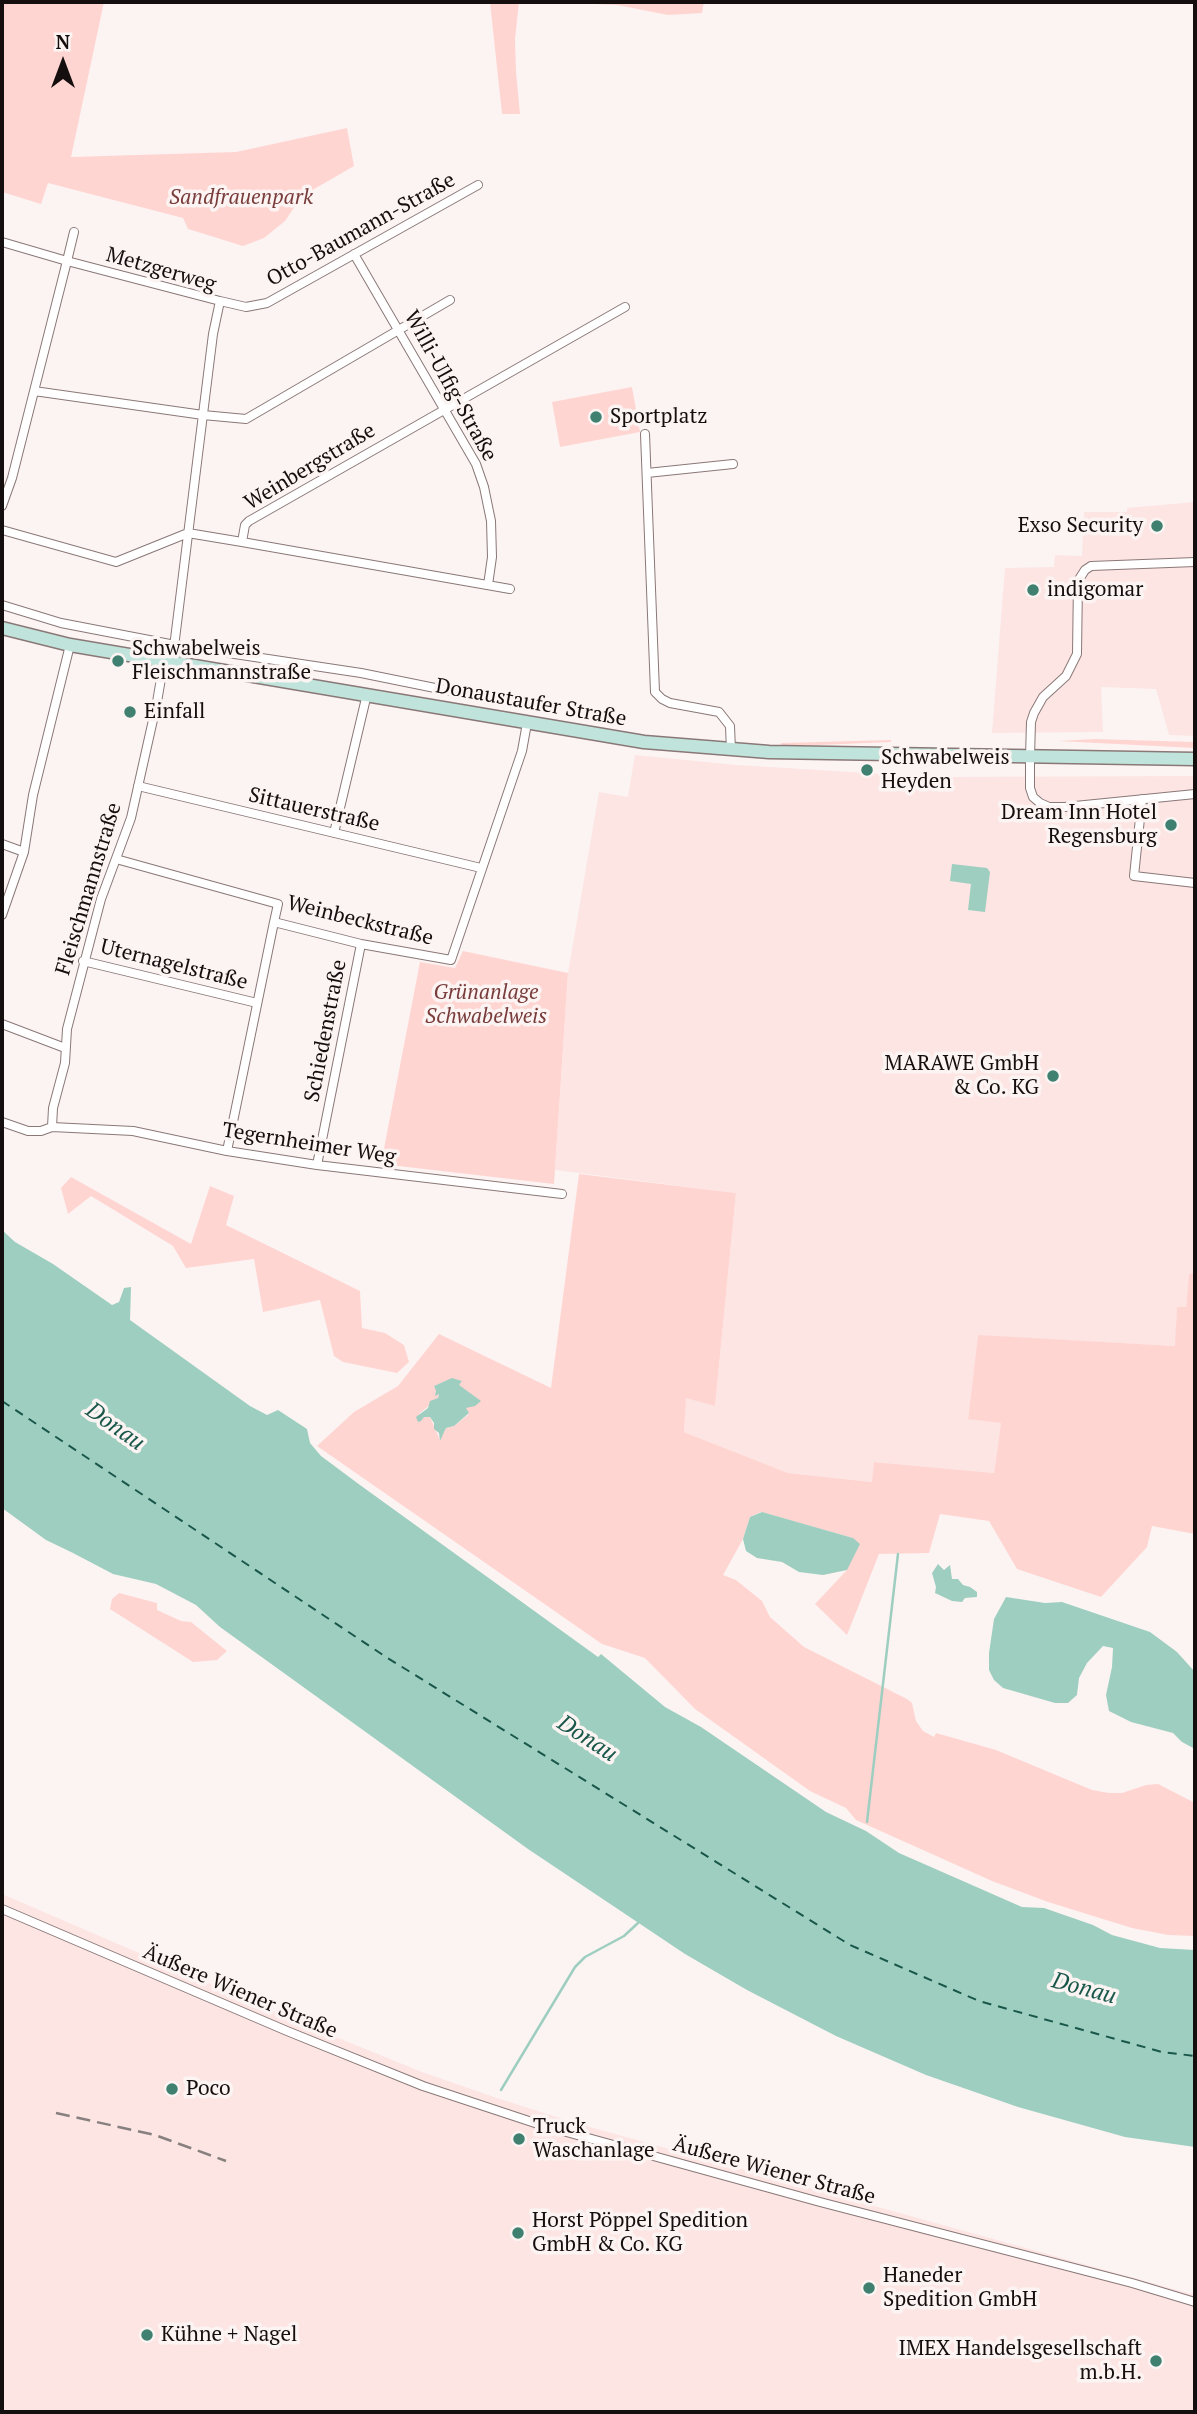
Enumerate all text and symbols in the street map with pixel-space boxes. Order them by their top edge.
north arrow [28,28,98,98]
text: N [56,29,70,54]
street label: Otto-Baumann-Straße [262,168,460,292]
park label: Sandfrauenpark [169,185,313,211]
street label: Metzgerweg [103,242,219,298]
street label: Willi-Ulfig-Straße [398,306,502,466]
place label: Sportplatz [610,404,707,430]
marker: Sportplatz [588,409,604,425]
street label: Weinbergstraße [240,418,380,516]
place label: Exso Security [1018,513,1143,539]
marker: Exso Security [1149,518,1165,534]
place label: indigomar [1047,577,1143,603]
marker: indigomar [1025,582,1041,598]
place label: Schwabelweis Fleischmannstraße [132,636,311,686]
marker: Schwabelweis Fleischmannstraße [110,653,126,669]
street label: Donaustaufer Straße [434,674,628,732]
place label: Einfall [144,699,205,725]
marker: Einfall [122,704,138,720]
place label: Schwabelweis Heyden [881,745,1010,795]
marker: Schwabelweis Heyden [859,762,875,778]
street label: Sittauerstraße [246,783,382,837]
street label: Fleischmannstraße [51,800,127,978]
place label: Dream Inn Hotel Regensburg [1001,800,1157,850]
marker: Dream Inn Hotel Regensburg [1163,817,1179,833]
street label: Weinbeckstraße [284,891,436,951]
street label: Uternagelstraße [98,935,250,995]
street label: Schiedenstraße [300,958,352,1104]
park label: Grünanlage Schwabelweis [425,980,547,1030]
place label: MARAWE GmbH & Co. KG [884,1051,1039,1101]
marker: MARAWE GmbH & Co. KG [1045,1068,1061,1084]
street label: Tegernheimer Weg [220,1118,398,1170]
water label: Donau [80,1397,150,1457]
water label: Donau [552,1710,622,1768]
street label: Äußere Wiener Straße [139,1940,341,2044]
water label: Donau [1049,1967,1119,2011]
place label: Poco [186,2076,231,2102]
marker: Poco [164,2081,180,2097]
place label: Truck Waschanlage [533,2114,655,2164]
marker: Truck Waschanlage [511,2131,527,2147]
street label: Äußere Wiener Straße [670,2132,878,2210]
place label: Horst Pöppel Spedition GmbH & Co. KG [532,2208,748,2258]
marker: Horst Pöppel Spedition GmbH & Co. KG [510,2225,526,2241]
place label: Haneder Spedition GmbH [883,2263,1037,2313]
marker: Haneder Spedition GmbH [861,2280,877,2296]
place label: Kühne + Nagel [161,2322,297,2348]
marker: Kühne + Nagel [139,2327,155,2343]
place label: IMEX Handelsgesellschaft m.b.H. [899,2336,1142,2386]
marker: IMEX Handelsgesellschaft m.b.H. [1148,2353,1164,2369]

